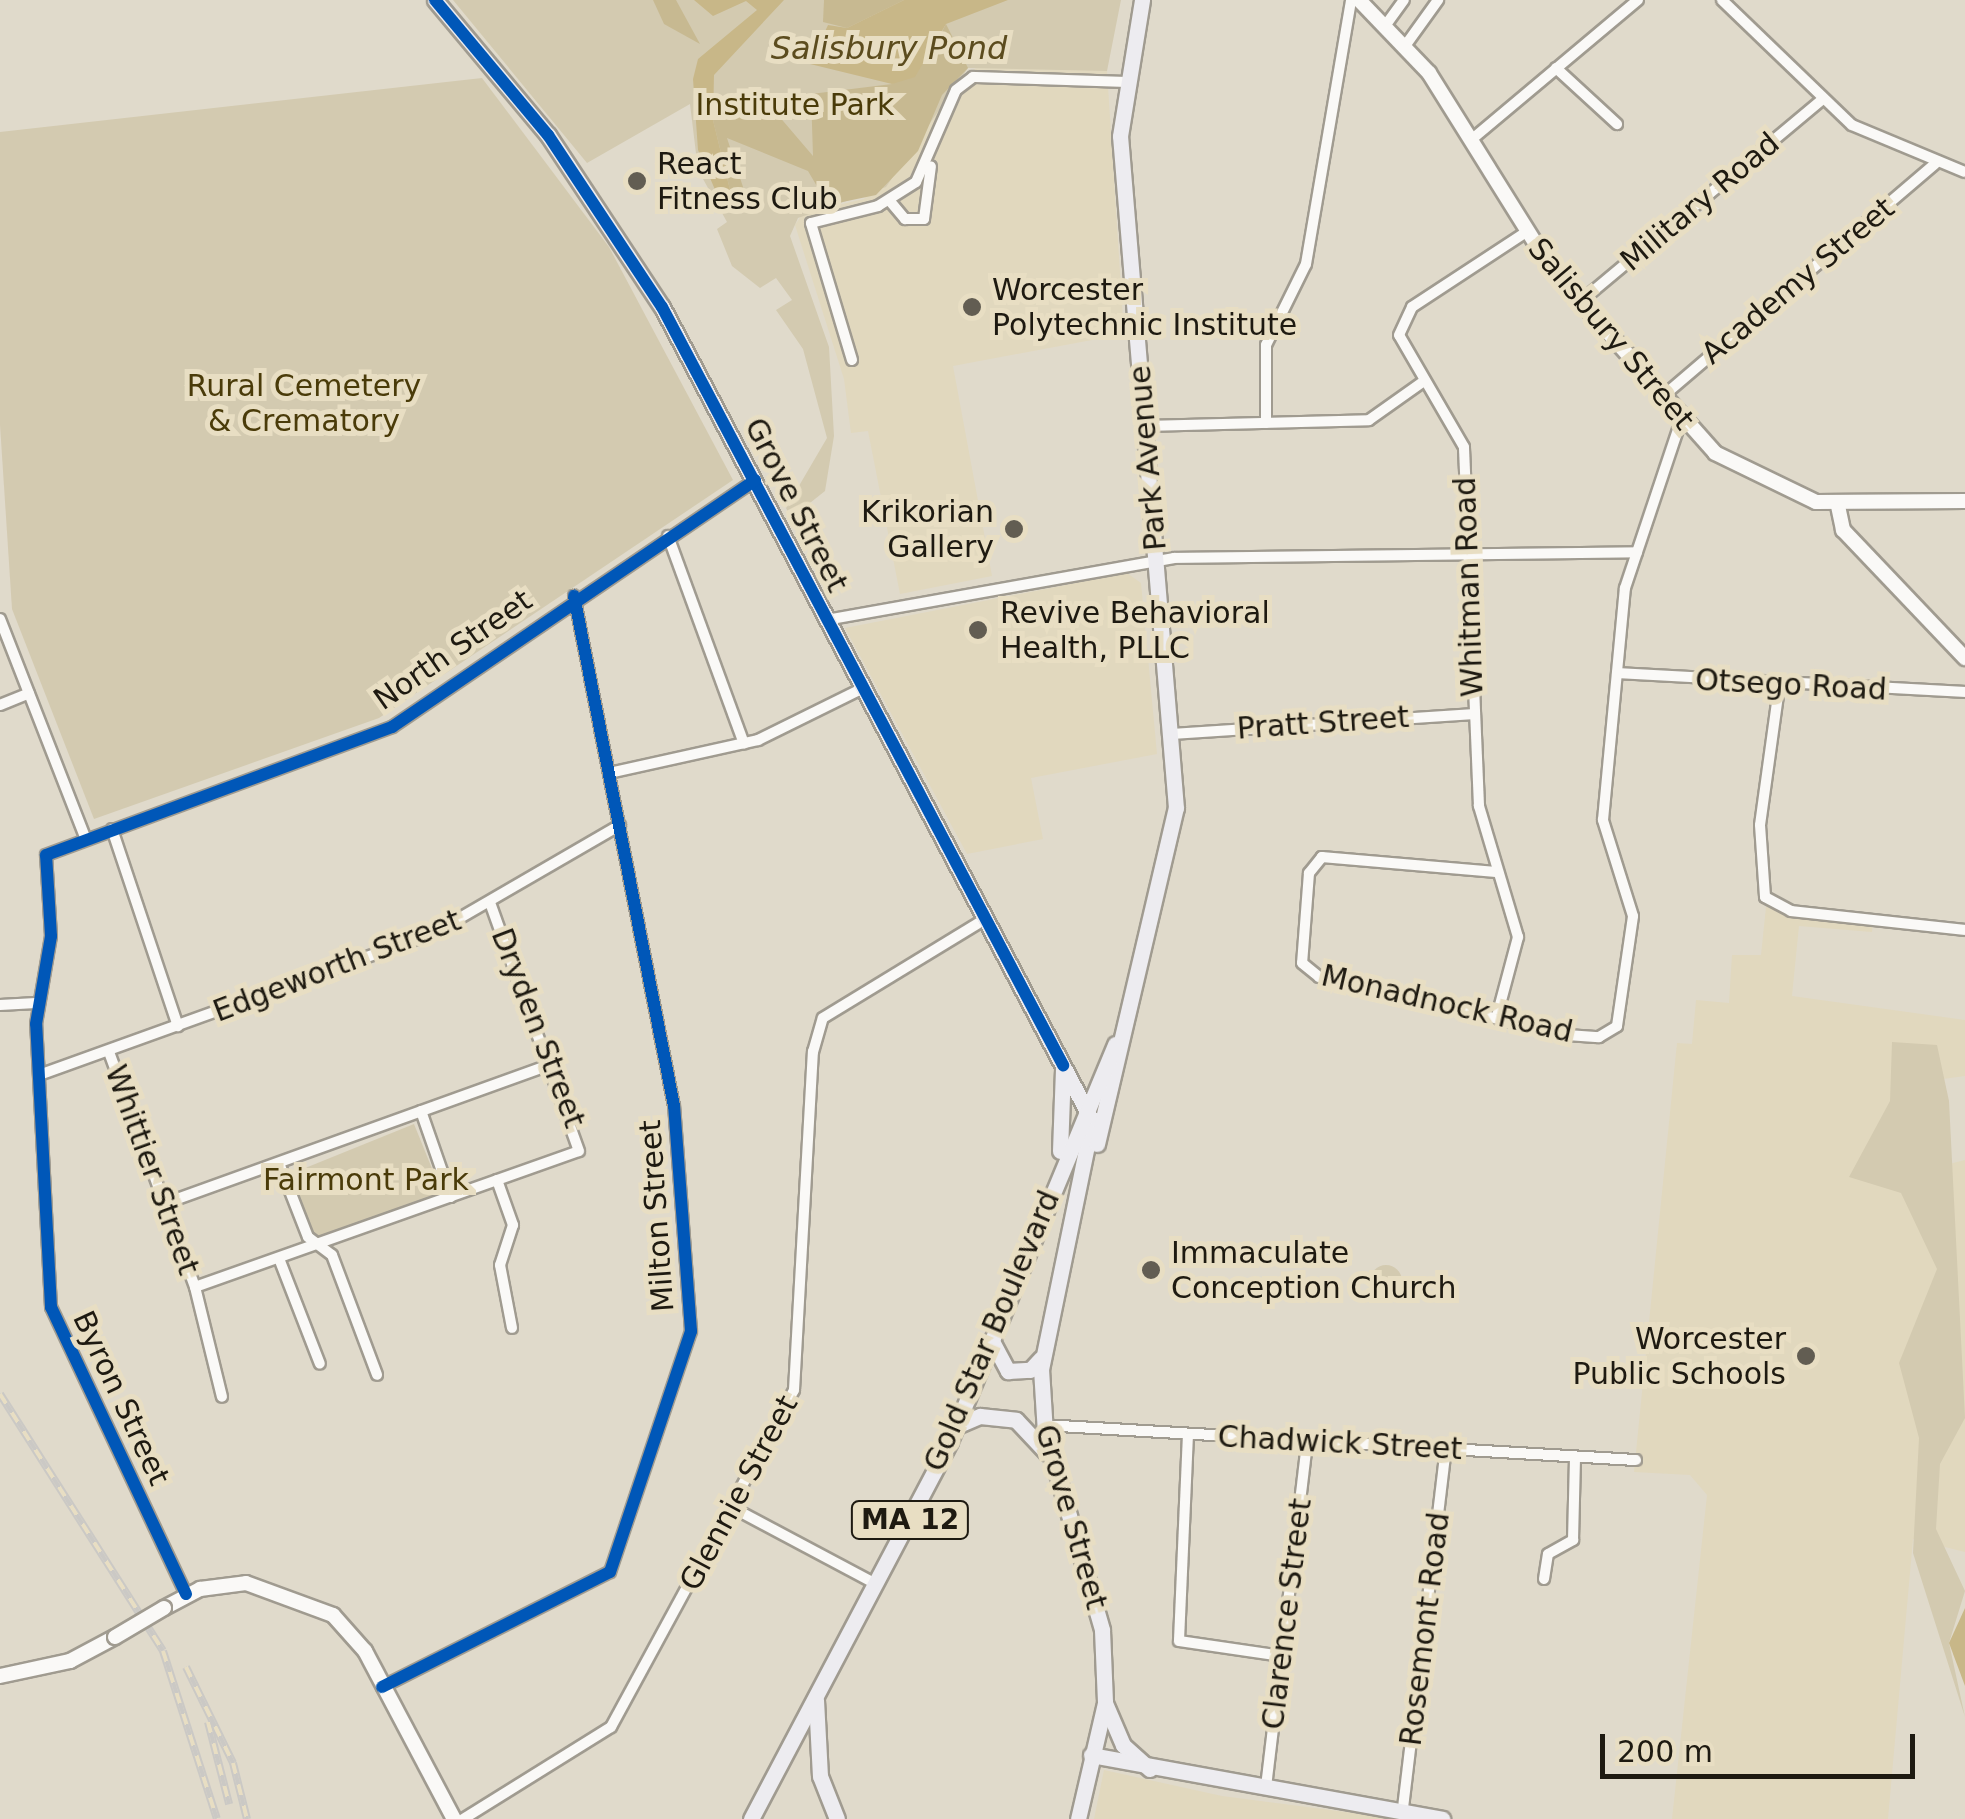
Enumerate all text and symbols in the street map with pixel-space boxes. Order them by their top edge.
water label: Salisbury Pond [771,29,1007,67]
park label: Institute Park [696,87,894,123]
street label: Military Road [1613,125,1787,279]
place label: React Fitness Club [657,146,838,216]
marker: React Fitness Club [626,170,648,192]
street label: Academy Street [1694,190,1902,372]
street label: Salisbury Street [1521,231,1701,437]
place label: Worcester Polytechnic Institute [992,272,1297,342]
marker: Worcester Polytechnic Institute [961,296,983,318]
street label: Park Avenue [1122,364,1174,552]
park label: Rural Cemetery & Crematory [187,368,421,438]
street label: Grove Street [737,412,855,598]
street label: Whitman Road [1447,476,1491,698]
place label: Krikorian Gallery [861,494,994,564]
marker: Krikorian Gallery [1003,518,1025,540]
street label: North Street [367,582,539,718]
place label: Revive Behavioral Health, PLLC [1000,595,1270,666]
marker: Revive Behavioral Health, PLLC [965,617,991,643]
street label: Otsego Road [1694,662,1888,708]
street label: Pratt Street [1236,699,1410,747]
street label: Edgeworth Street [208,902,466,1030]
street label: Dryden Street [483,923,593,1133]
street label: Monadnock Road [1318,958,1576,1050]
street label: Whittier Street [97,1060,207,1280]
street label: Milton Street [632,1119,682,1313]
park label: Fairmont Park [263,1162,469,1198]
street label: Gold Star Boulevard [917,1185,1067,1477]
place label: Immaculate Conception Church [1171,1235,1456,1306]
marker: Immaculate Conception Church [1140,1259,1162,1281]
street label: Byron Street [65,1305,177,1491]
place label: Worcester Public Schools [1572,1321,1786,1392]
marker: Worcester Public Schools [1795,1345,1817,1367]
street label: Glennie Street [673,1389,805,1597]
street label: Chadwick Street [1217,1419,1463,1467]
street label: Grove Street [1027,1421,1115,1613]
street label: Clarence Street [1255,1496,1319,1732]
road number: MA 12 [850,1497,970,1543]
street label: Rosemont Road [1393,1510,1457,1748]
scale bar [1605,1714,1920,1776]
text: 200 m [1617,1734,1713,1769]

